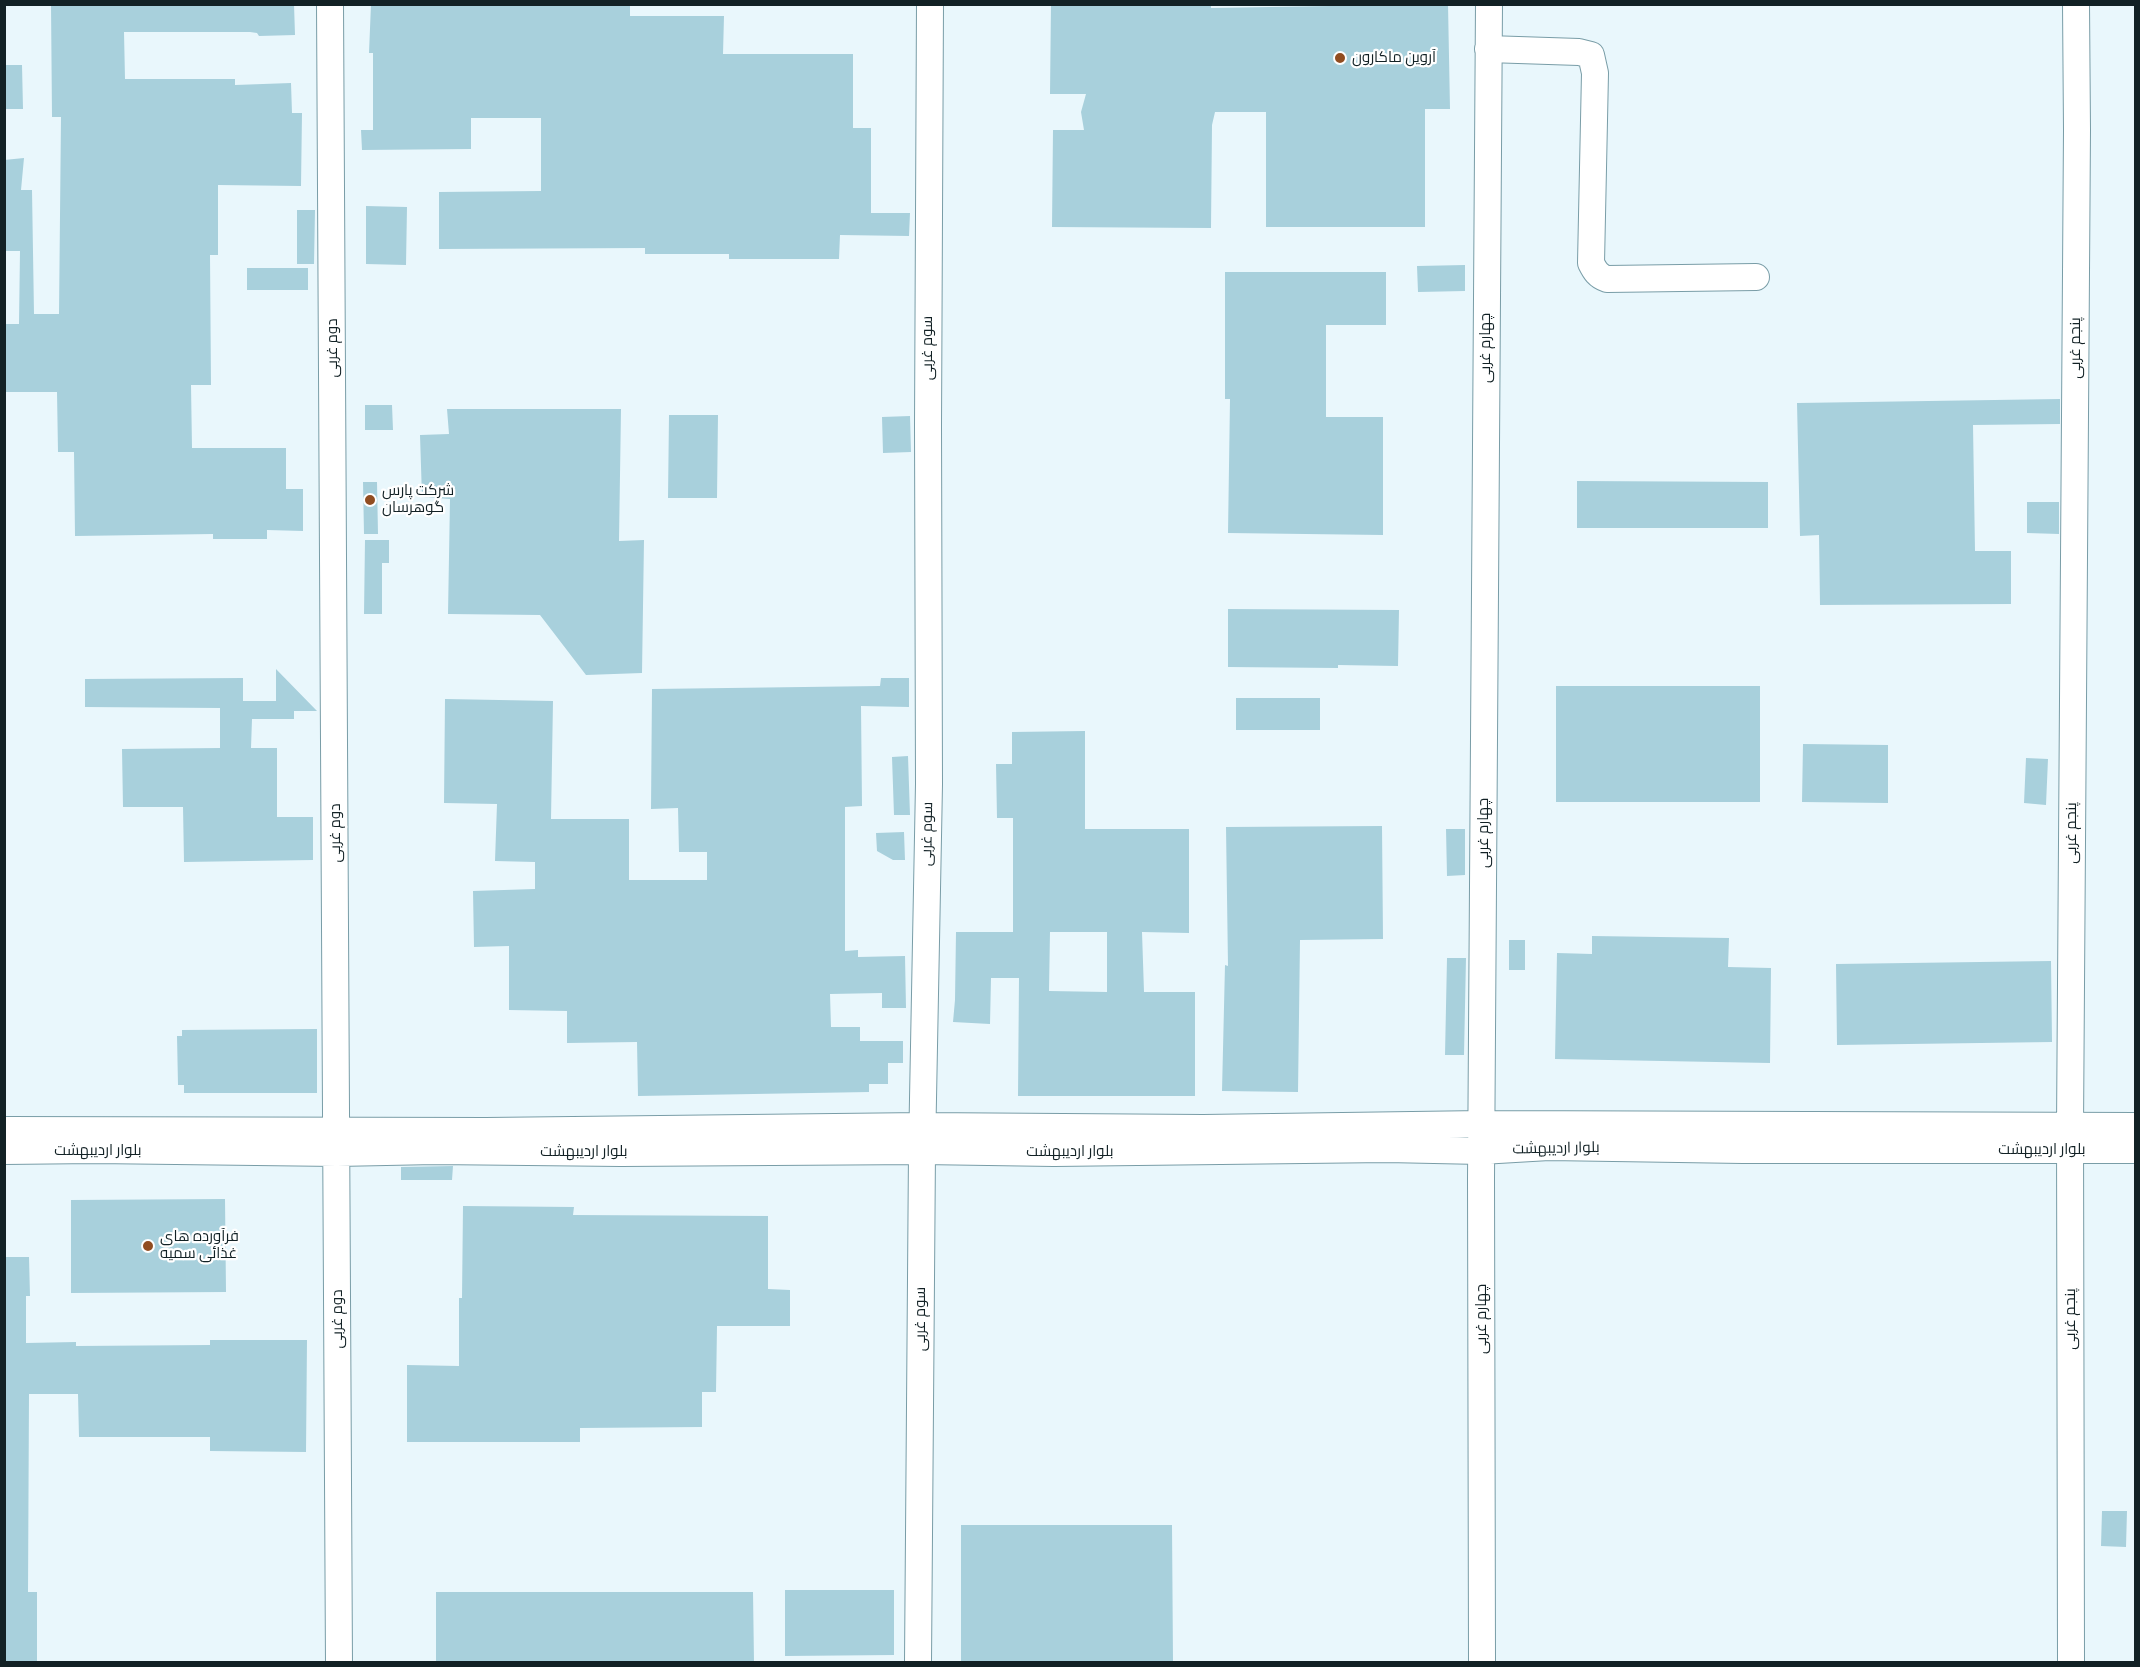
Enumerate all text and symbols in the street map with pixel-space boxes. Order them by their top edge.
place label: آروین ماکارون [1352,49,1436,67]
marker: آروین ماکارون [1333,51,1347,65]
street label: چهارم غربی [1477,313,1495,383]
street label: سوم غربی [919,316,937,380]
street label: پنجم غربی [2067,317,2085,379]
street label: دوم غربی [324,319,342,377]
place label: شرکت پارس گوهرسان [382,482,454,517]
marker: شرکت پارس گوهرسان [363,493,377,507]
street label: چهارم غربی [1475,798,1493,868]
street label: سوم غربی [918,802,938,866]
street label: پنجم غربی [2063,802,2081,864]
street label: دوم غربی [327,804,345,862]
street label: بلوار اردیبهشت [1512,1139,1600,1159]
street label: بلوار اردیبهشت [1998,1141,2086,1159]
street label: بلوار اردیبهشت [54,1142,142,1160]
street label: بلوار اردیبهشت [540,1143,628,1161]
street label: بلوار اردیبهشت [1026,1143,1114,1161]
place label: فرآورده های غذائی سمیه [160,1228,239,1263]
marker: فرآورده های غذائی سمیه [141,1239,155,1253]
street label: چهارم غربی [1473,1284,1491,1354]
street label: سوم غربی [912,1287,930,1351]
street label: پنجم غربی [2062,1288,2080,1350]
street label: دوم غربی [329,1290,347,1348]

